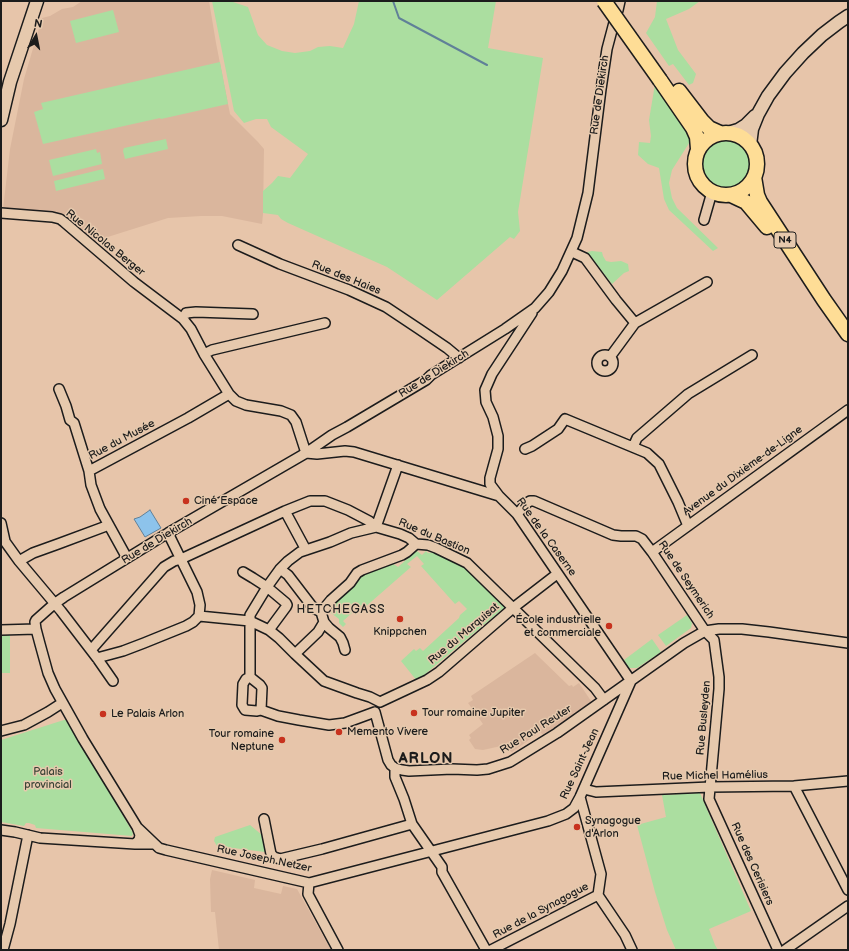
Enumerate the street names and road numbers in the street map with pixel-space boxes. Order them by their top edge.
street label: Rue de Diekirch [588,54,612,136]
street label: Rue Nicolas Berger [63,207,147,279]
road number: N4 [774,232,796,248]
street label: Rue des Haies [309,258,383,298]
street label: Rue de Diekirch [397,347,471,401]
street label: Rue du Musée [87,417,157,463]
street label: Avenue du Dixième-de-Ligne [681,423,805,519]
street label: Rue de la Caserne [513,495,579,579]
street label: Rue de Diekirch [119,515,195,567]
street label: Rue du Bastion [396,516,472,558]
street label: Rue de Seymerich [655,538,717,622]
street label: Rue du Marquisat [426,601,502,667]
street label: Rue Busleyden [694,680,714,756]
street label: Rue Paul Reuter [498,703,574,757]
street label: Rue Saint-Jean [558,726,602,802]
street label: Rue Michel Hamélius [662,768,768,784]
street label: Rue des Cerisiers [728,820,776,908]
street label: Rue Joseph Netzer [215,843,313,875]
street label: Rue de la Synagogue [491,880,591,942]

